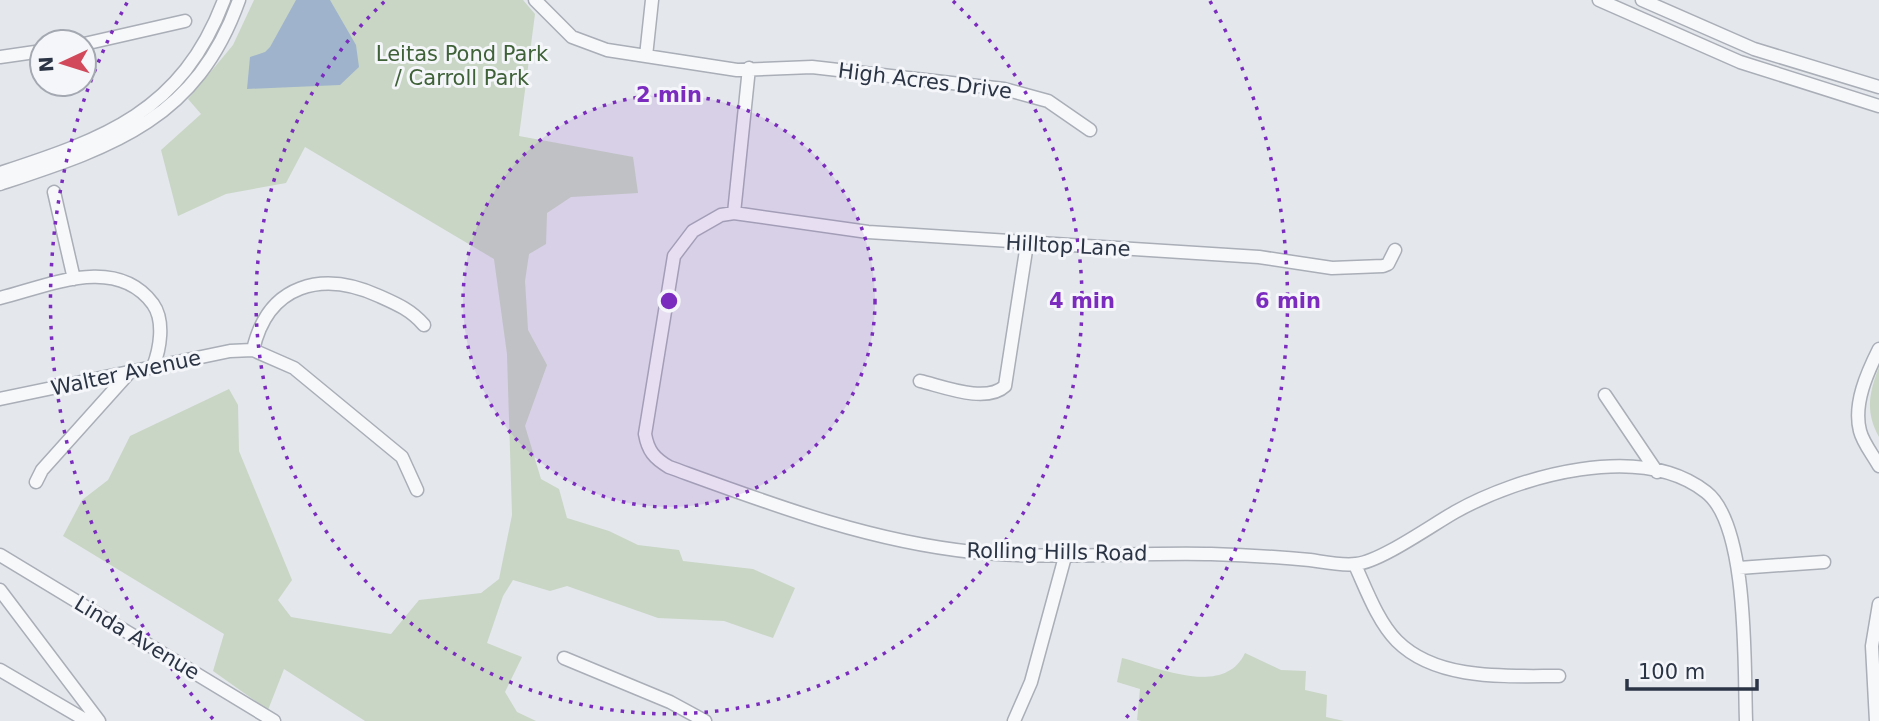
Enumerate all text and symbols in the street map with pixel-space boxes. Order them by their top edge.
north arrow [28,28,98,98]
park label: Leitas Pond Park / Carroll Park [376,42,549,90]
text: N [35,55,58,73]
street label: High Acres Drive [837,58,1013,104]
text: 2 min [636,83,702,107]
street label: Hilltop Lane [1005,231,1131,261]
centre of rings [657,289,681,313]
text: 4 min [1049,289,1115,313]
text: 6 min [1255,289,1321,313]
street label: Walter Avenue [49,345,203,401]
street label: Rolling Hills Road [966,538,1148,566]
street label: Linda Avenue [70,591,204,685]
scale bar [1627,648,1756,692]
text: 100 m [1638,660,1705,684]

